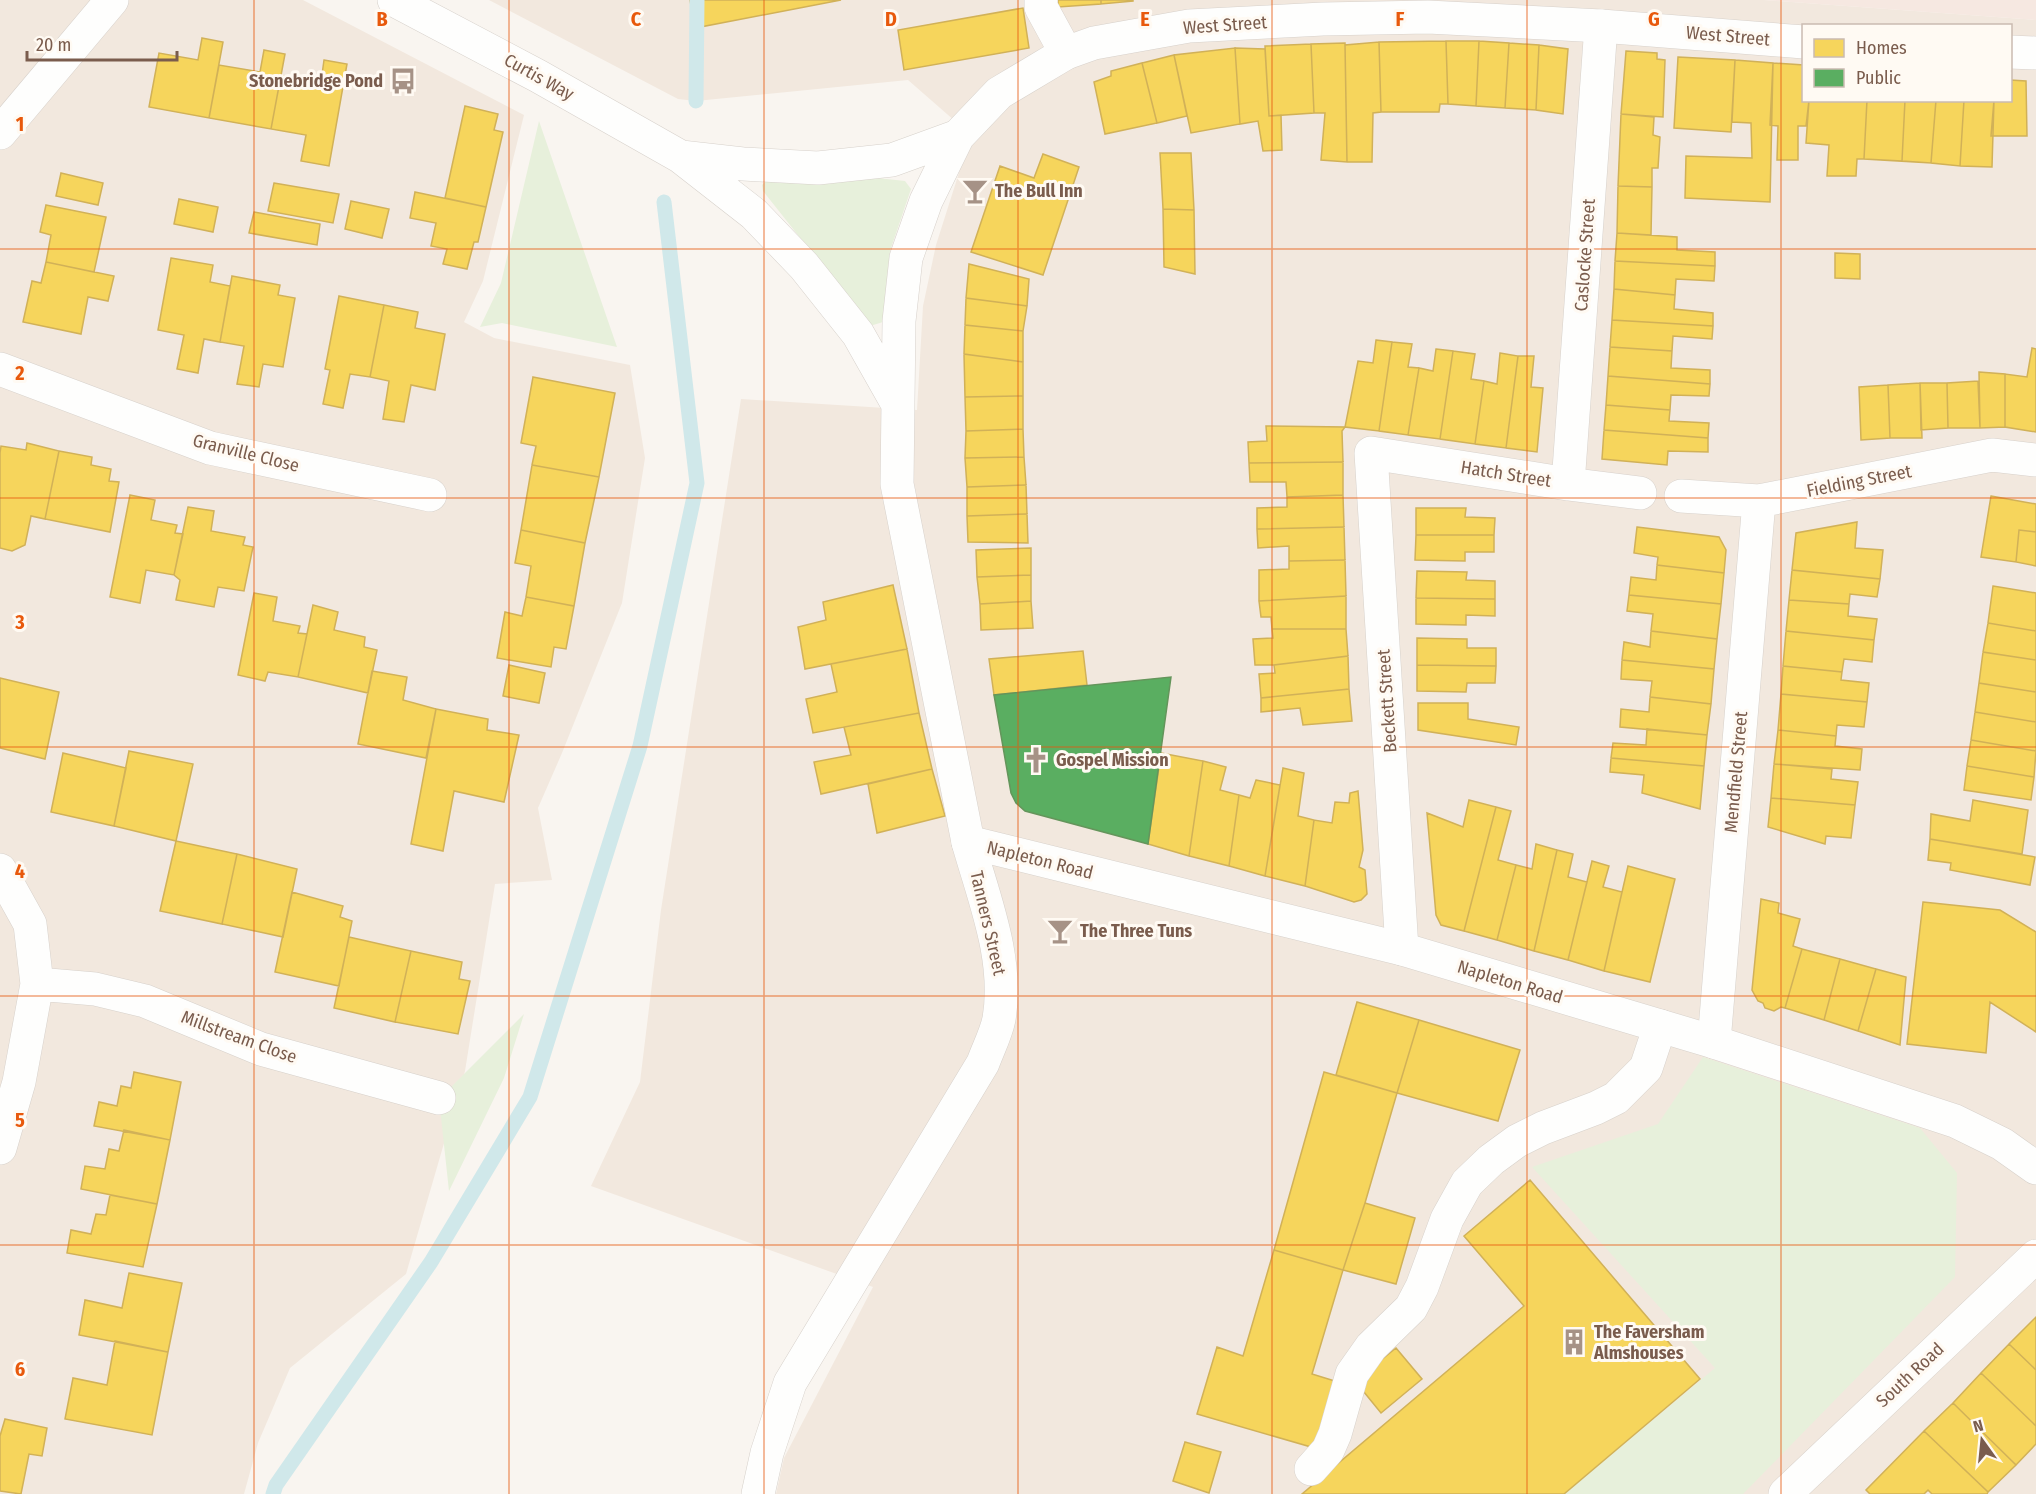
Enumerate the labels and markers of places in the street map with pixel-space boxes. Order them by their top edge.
bus stop icon: Stonebridge Pond [388,66,418,96]
place label: Stonebridge Pond [249,70,383,92]
bar icon: The Bull Inn [960,176,990,206]
place label: The Bull Inn [995,180,1083,202]
church icon: Gospel Mission [1021,745,1051,775]
place label: Gospel Mission [1056,749,1169,771]
bar icon: The Three Tuns [1045,916,1075,946]
place label: The Three Tuns [1080,920,1192,942]
place label: The Faversham Almshouses [1593,1321,1705,1364]
building icon: The Faversham Almshouses [1559,1327,1589,1357]

